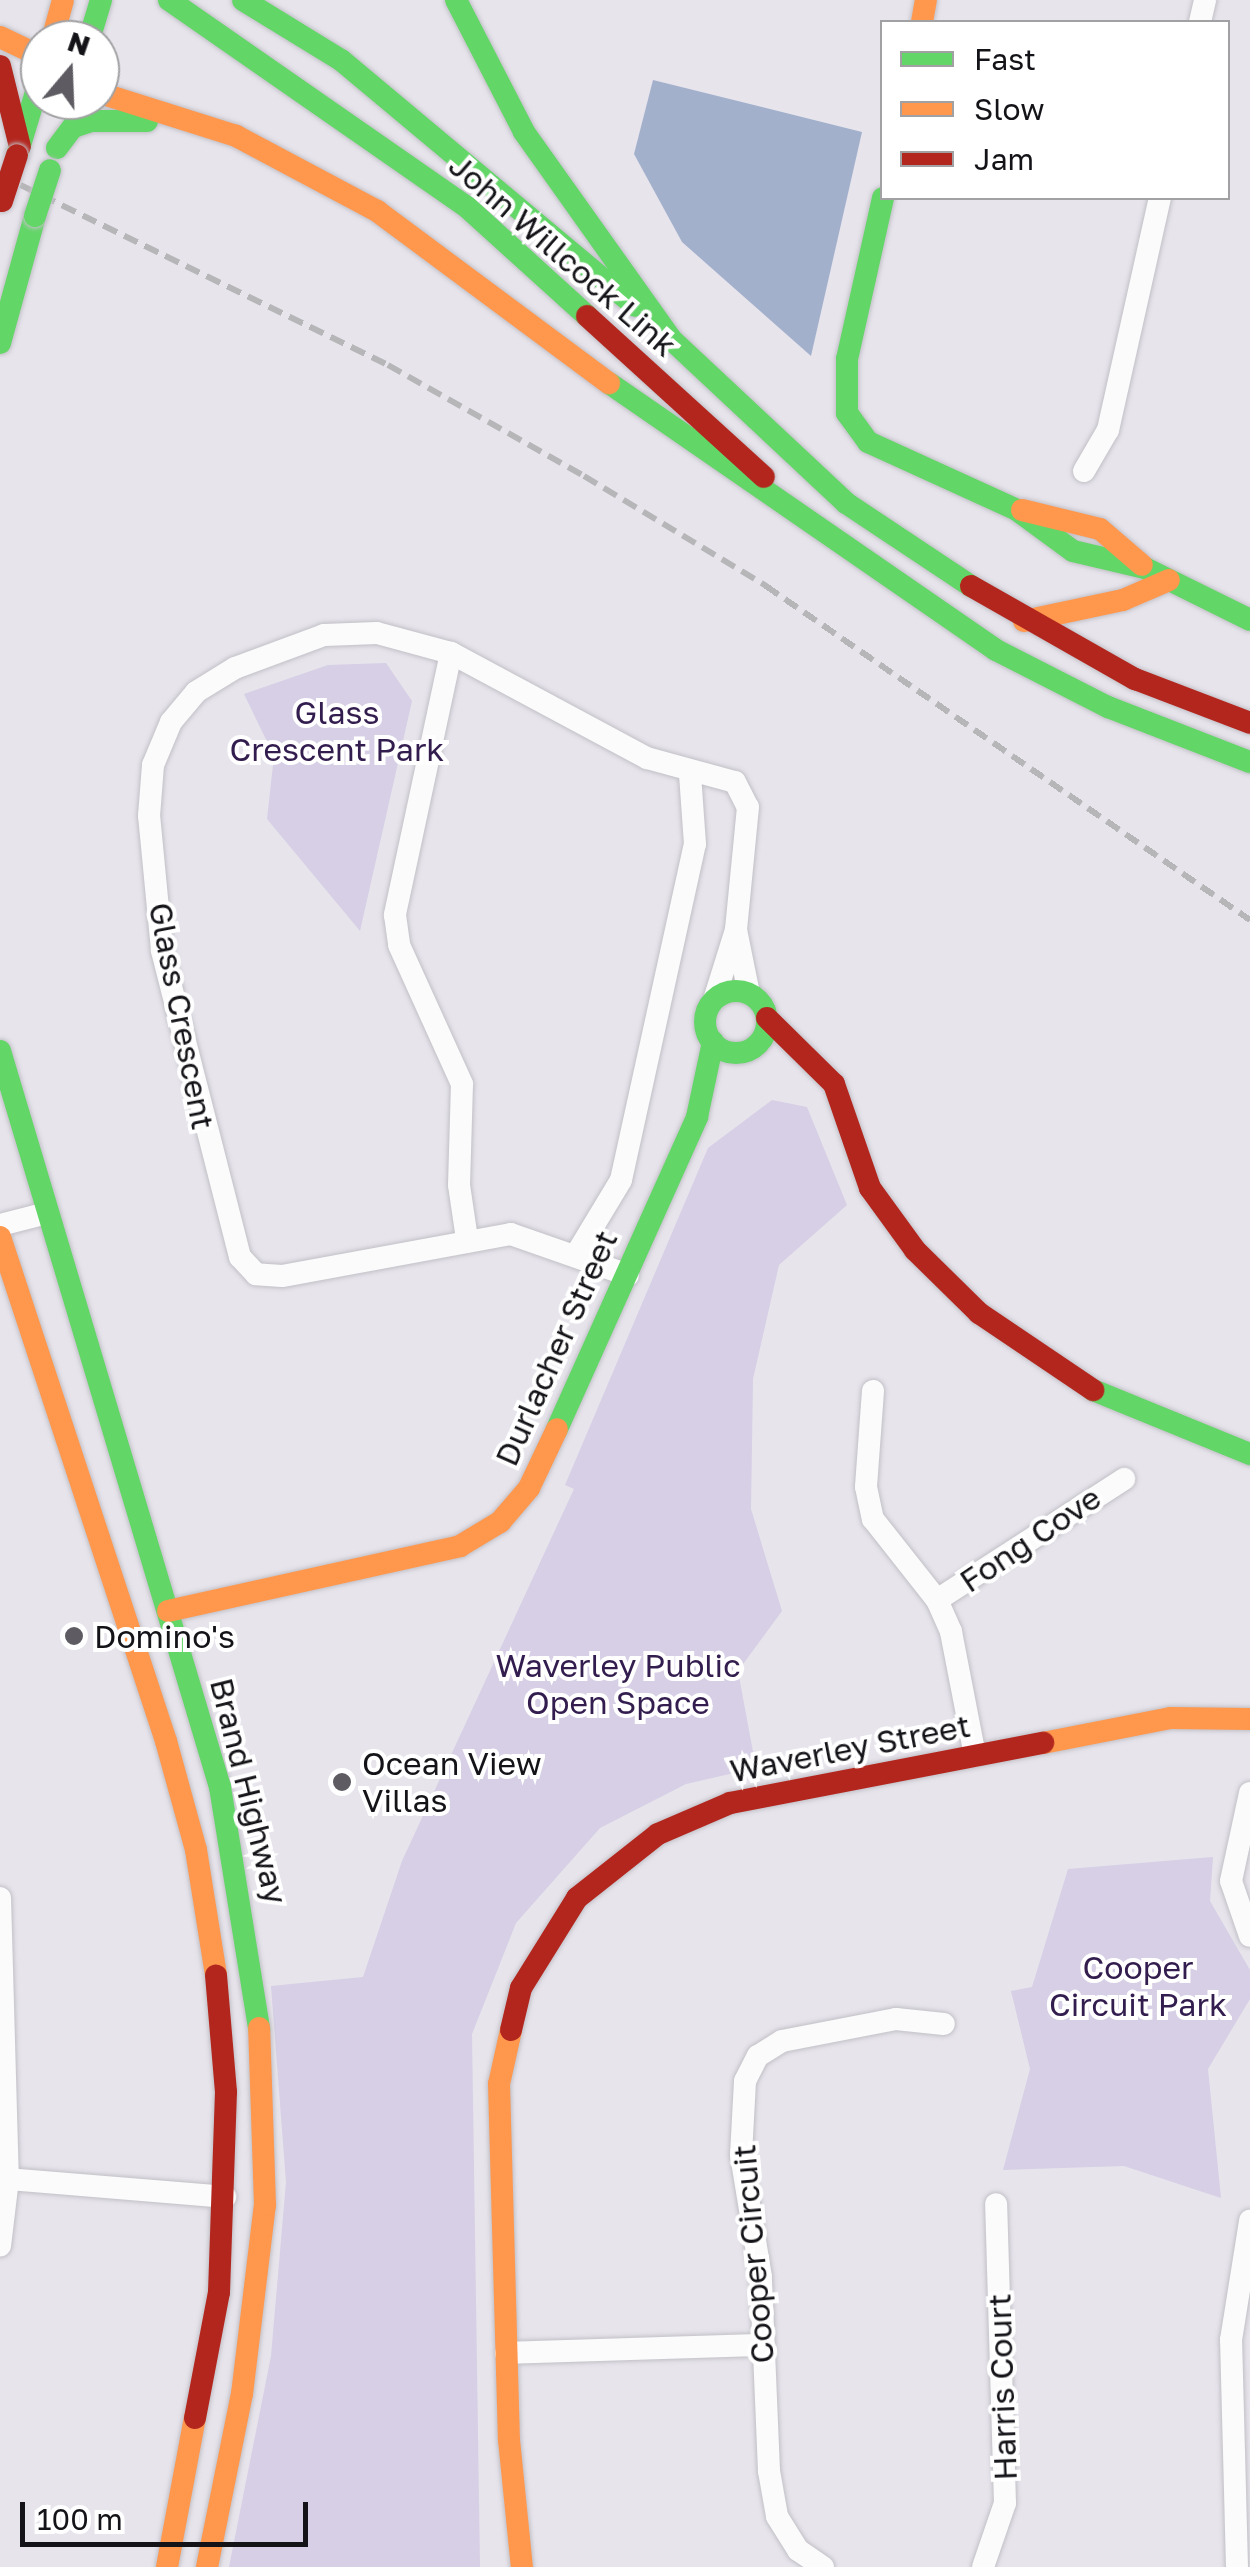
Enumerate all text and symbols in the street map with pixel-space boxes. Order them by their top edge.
north arrow [20,20,120,120]
legend [880,20,1230,200]
text: N [64,24,95,62]
text: Fast [974,41,1036,77]
text: Slow [974,91,1045,127]
text: Jam [974,141,1034,177]
street label: John Willcock Link [442,146,684,364]
park label: Glass Crescent Park [230,694,444,769]
street label: Glass Crescent [141,899,223,1133]
street label: Durlacher Street [487,1224,625,1472]
street label: Fong Cove [952,1478,1108,1600]
place label: Domino's [94,1617,235,1655]
marker: Domino's [63,1625,85,1647]
park label: Waverley Public Open Space [495,1647,741,1722]
street label: Brand Highway [202,1674,296,1908]
street label: Waverley Street [727,1706,973,1790]
place label: Ocean View Villas [362,1745,542,1820]
marker: Ocean View Villas [331,1771,353,1793]
park label: Cooper Circuit Park [1049,1949,1227,2024]
street label: Cooper Circuit [724,2143,782,2365]
street label: Harris Court [980,2293,1024,2481]
scale bar [25,2482,312,2544]
text: 100 m [37,2501,123,2537]

